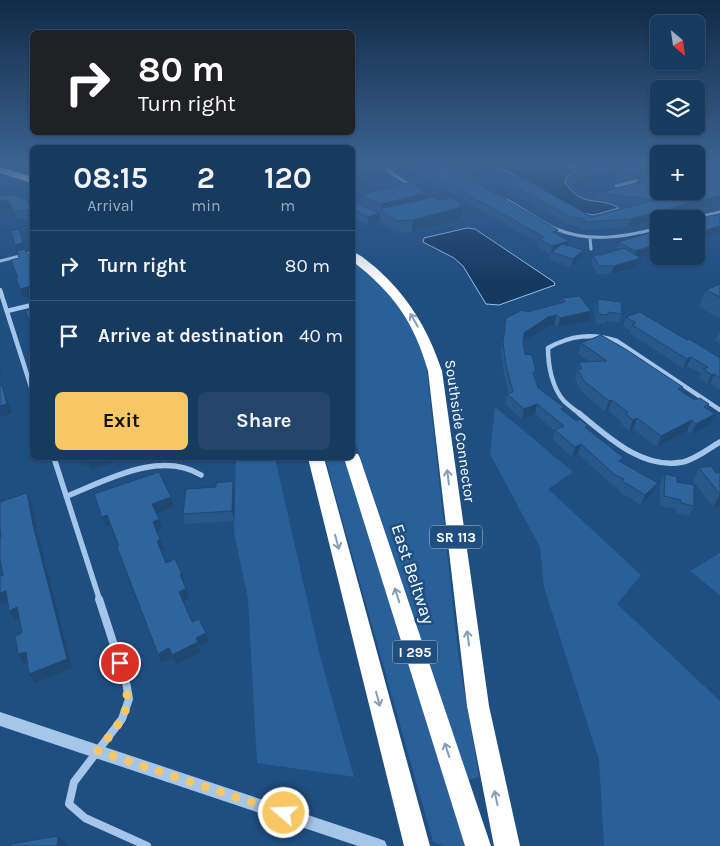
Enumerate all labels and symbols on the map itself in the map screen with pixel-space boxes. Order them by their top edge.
north arrow [650,15,705,70]
one-way arrow [409,313,419,327]
street label: Southside Connector [441,359,479,504]
one-way arrow [443,469,453,485]
street label: East Beltway [386,521,440,627]
road number: SR 113 [430,526,482,548]
one-way arrow [333,533,342,549]
one-way arrow [391,588,401,604]
one-way arrow [463,631,473,647]
road number: I 295 [392,640,438,664]
pin [99,642,141,684]
one-way arrow [374,690,384,706]
one-way arrow [442,742,451,758]
position arrow [257,786,309,838]
one-way arrow [491,791,501,807]

